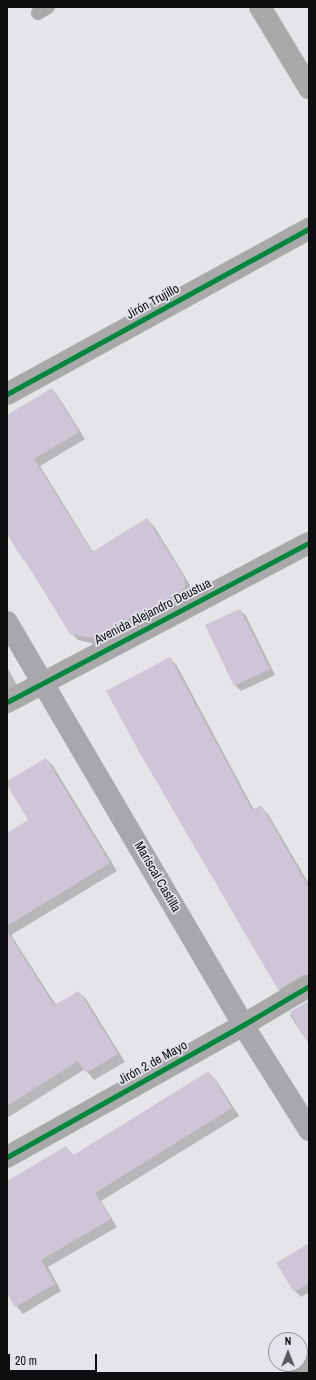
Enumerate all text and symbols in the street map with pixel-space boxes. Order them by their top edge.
street label: Jirón Trujillo [124,281,182,323]
street label: Avenida Alejandro Deustua [92,576,214,648]
street label: Mariscal Castilla [131,839,183,915]
street label: Jirón 2 de Mayo [116,1038,190,1088]
north arrow [268,1332,308,1372]
text: N [285,1334,291,1348]
scale bar [10,1346,99,1372]
text: 20 m [15,1353,37,1369]

